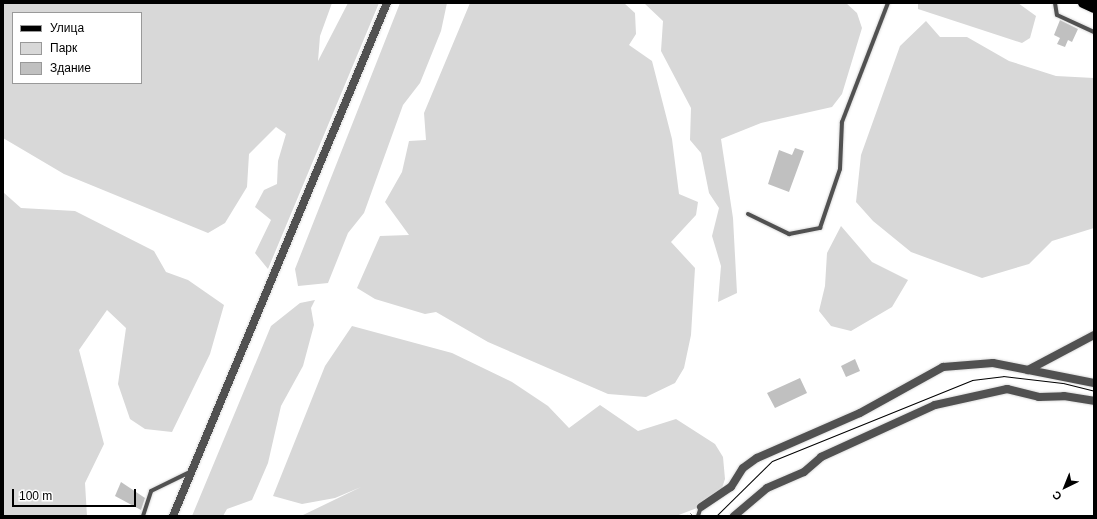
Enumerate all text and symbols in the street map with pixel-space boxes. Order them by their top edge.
legend [12,12,142,84]
text: Улица [50,21,84,35]
text: Парк [50,41,77,55]
text: Здание [50,61,91,75]
north arrow [1045,467,1085,507]
scale bar [14,481,138,507]
text: 100 m [19,489,52,503]
text: С [1050,489,1064,503]

